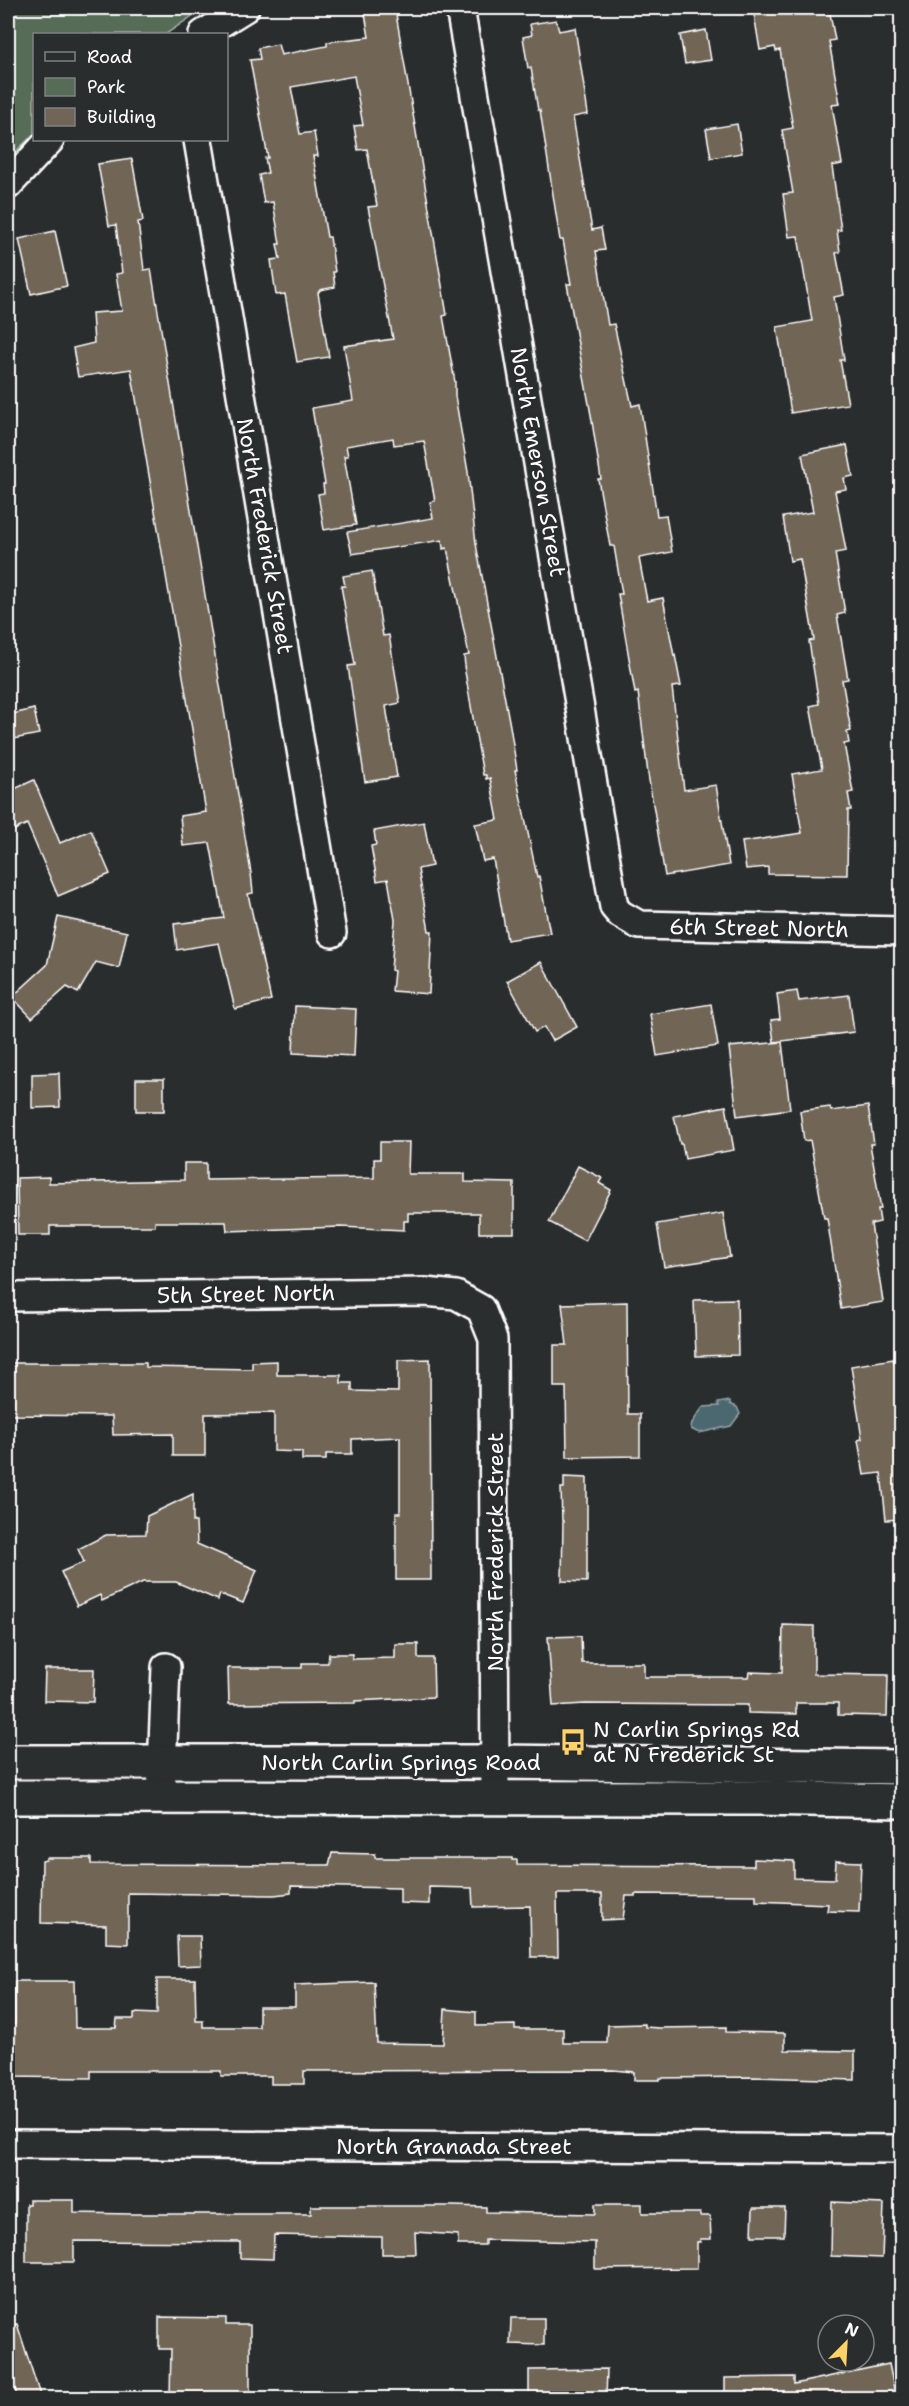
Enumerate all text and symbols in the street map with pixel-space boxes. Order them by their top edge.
legend [33,33,228,141]
text: Road [87,45,132,69]
text: Park [87,75,126,99]
text: Building [87,105,156,129]
street label: North Emerson Street [503,345,573,579]
street label: North Frederick Street [230,416,300,656]
street label: 6th Street North [669,912,849,944]
street label: 5th Street North [156,1278,336,1310]
street label: North Frederick Street [481,1432,510,1672]
place label: N Carlin Springs Rd at N Frederick St [593,1715,800,1769]
bus stop icon: N Carlin Springs Rd at N Frederick St [558,1727,588,1757]
street label: North Carlin Springs Road [261,1748,541,1777]
street label: North Granada Street [336,2132,572,2161]
north arrow [816,2313,876,2373]
text: N [842,2318,862,2342]

